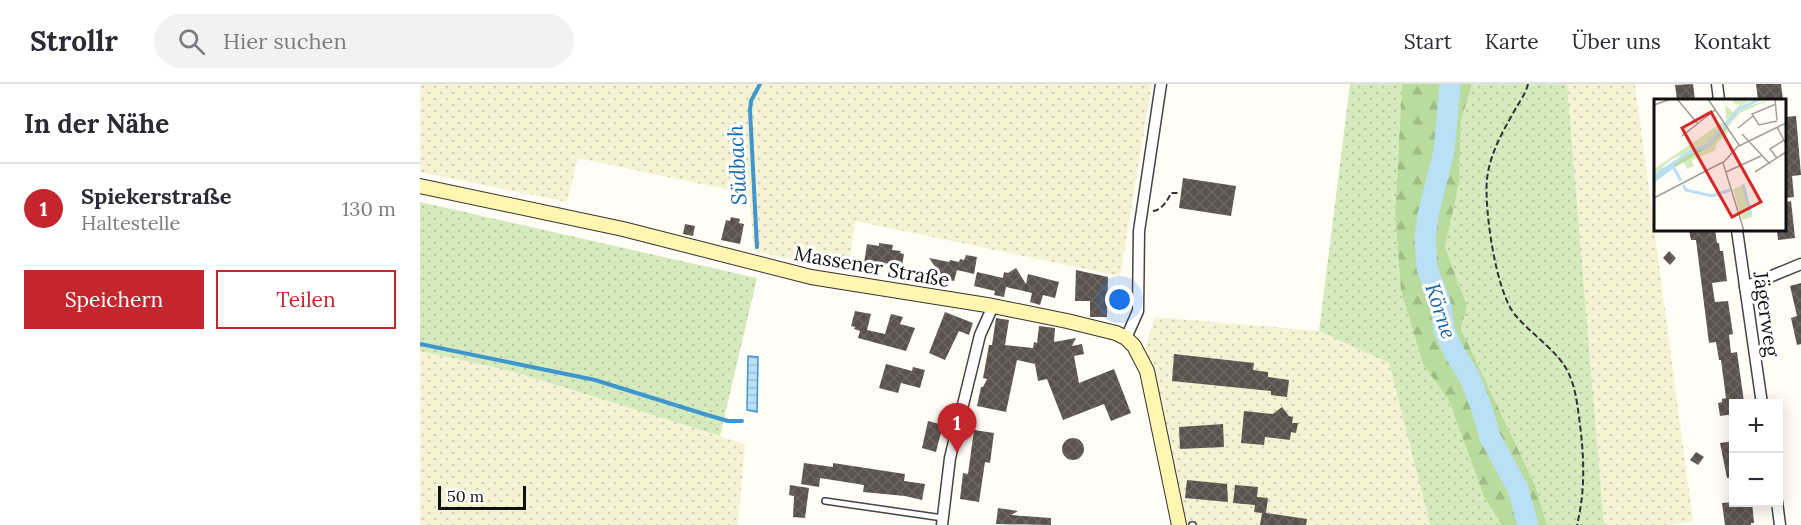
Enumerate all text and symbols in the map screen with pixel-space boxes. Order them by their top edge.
search box [154,14,574,68]
text: Strollr [30,23,118,59]
icon: search [175,25,208,58]
text: Hier suchen [223,27,347,55]
text: Start [1404,28,1452,55]
text: Karte [1485,28,1539,55]
text: Über uns [1572,28,1661,55]
text: Kontakt [1694,28,1771,55]
inset map [1654,99,1786,231]
text: In der Nähe [24,107,169,140]
water label: Südbach [721,124,753,206]
text: Spiekerstraße [81,182,232,210]
text: 1 [39,196,48,221]
text: 130 m [342,196,396,221]
text: Haltestelle [81,210,180,235]
street label: Massener Straße [792,240,952,292]
street label: Jägerweg [1749,269,1785,359]
button: Speichern [24,270,204,329]
button: Teilen [216,270,396,329]
water label: Körne [1419,280,1463,342]
your location [1105,285,1134,314]
map controls [1729,399,1783,507]
button: + [1729,399,1783,453]
pin: 1 [938,404,976,453]
button: − [1729,453,1783,507]
scale bar [438,483,526,510]
text: 50 m [447,486,484,506]

